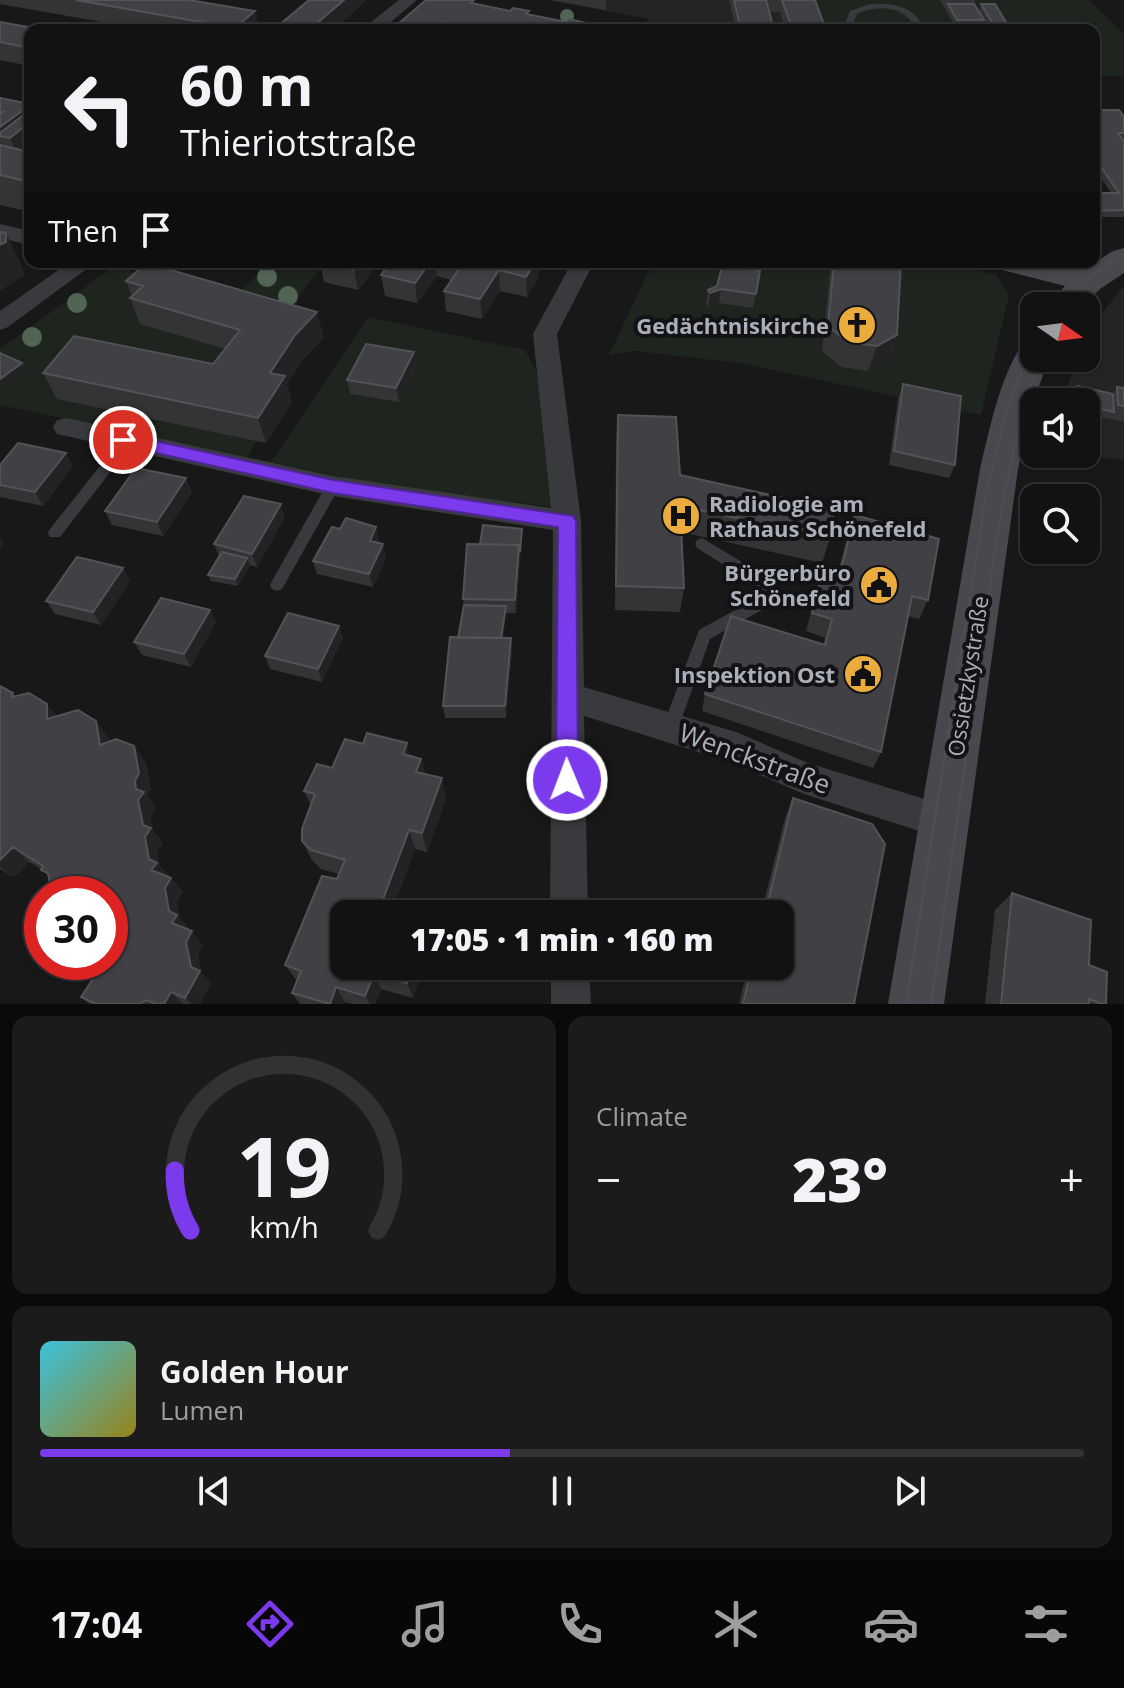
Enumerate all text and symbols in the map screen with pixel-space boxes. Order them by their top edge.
text: 60 m [180,46,314,122]
icon: left [48,56,152,160]
text: Thieriotstraße [180,118,417,167]
icon: arrive [134,208,178,252]
text: Then [48,210,118,251]
north arrow [1020,292,1100,372]
map controls [1020,292,1100,564]
church icon: Gedächtniskirche [836,304,878,346]
place label: Gedächtniskirche [636,310,829,340]
button: sound [1020,388,1100,468]
pin [89,406,157,474]
icon: arrive [101,418,145,462]
button: search [1020,484,1100,564]
place label: Radiologie am Rathaus Schönefeld [709,488,926,543]
hospital icon: Radiologie am Rathaus Schönefeld [660,495,702,537]
place label: Bürgerbüro Schönefeld [724,557,851,612]
public building icon: Bürgerbüro Schönefeld [858,564,900,606]
street label: Ossietzkystraße [939,593,995,759]
public building icon: Inspektion Ost [842,653,884,695]
place label: Inspektion Ost [674,659,835,689]
street label: Wenckstraße [675,714,835,802]
position arrow [525,738,609,822]
speed limit sign: 30 [24,876,128,980]
text: 17:05 · 1 min · 160 m [410,919,714,960]
text: Climate [596,1098,688,1134]
text: 19 [236,1108,332,1221]
text: 23° [792,1138,888,1220]
text: − [596,1149,621,1209]
text: + [1059,1149,1084,1209]
text: km/h [249,1207,319,1246]
text: Golden Hour [160,1351,349,1392]
text: Lumen [160,1392,244,1428]
icon: previous [192,1469,236,1513]
icon: pause [540,1469,584,1513]
icon: next [888,1469,932,1513]
icon: directions [242,1596,298,1652]
icon: music [397,1596,453,1652]
icon: phone [552,1596,608,1652]
icon: climate [708,1596,764,1652]
icon: car [863,1596,919,1652]
icon: filters [1018,1596,1074,1652]
text: 17:04 [50,1600,142,1649]

